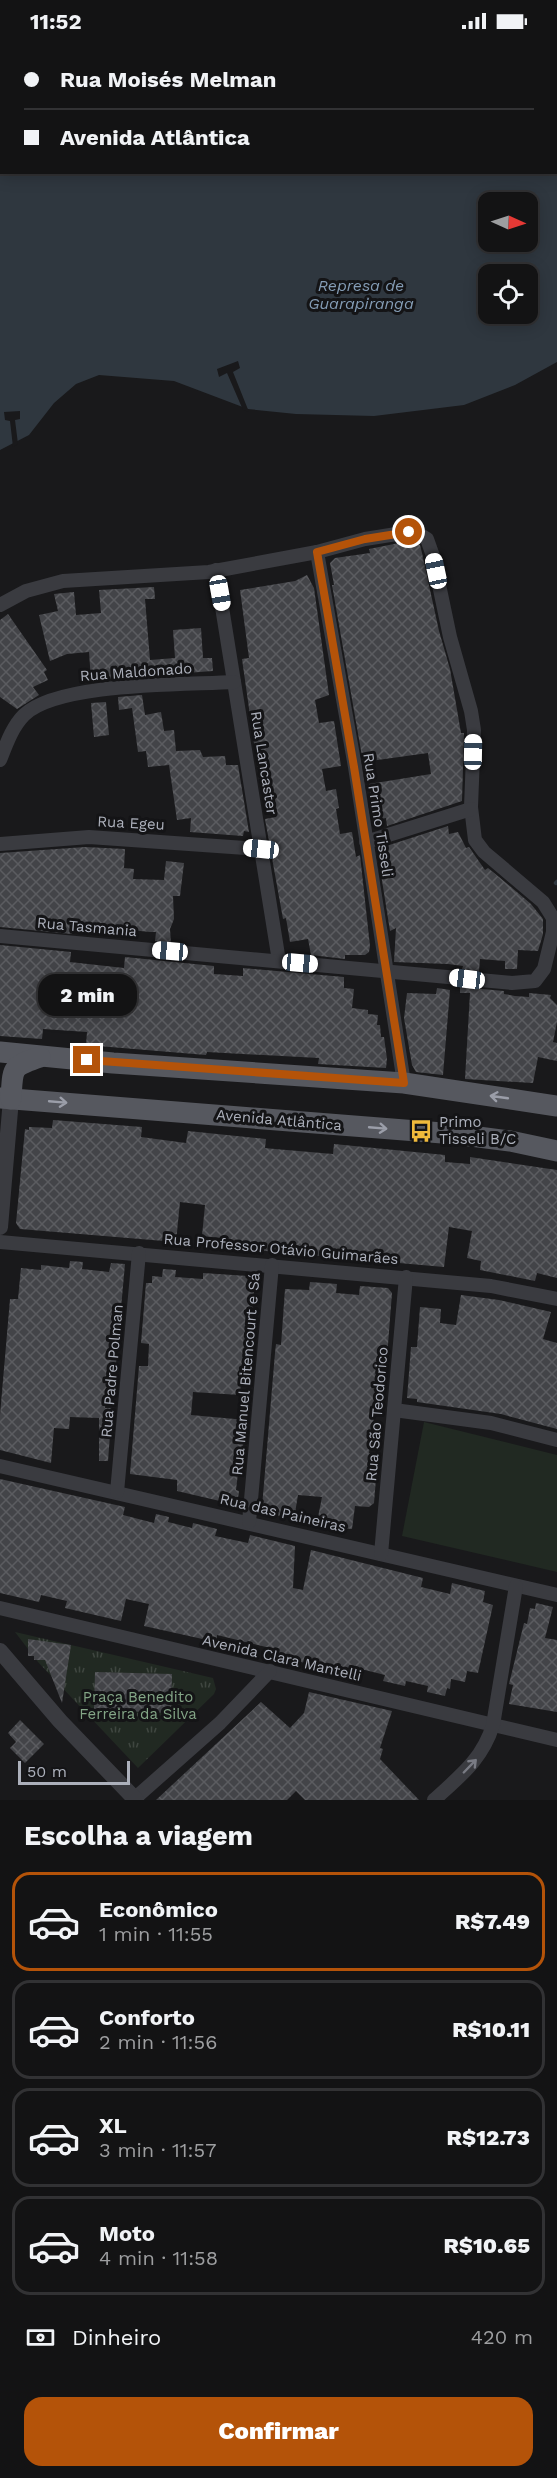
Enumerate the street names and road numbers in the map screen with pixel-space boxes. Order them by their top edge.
street label: Rua Maldonado [79,659,193,685]
street label: Rua Lancaster [247,710,281,816]
street label: Rua Primo Tisseli [359,752,397,878]
street label: Rua Egeu [97,812,165,834]
street label: Rua Tasmania [36,914,138,940]
street label: Avenida Atlântica [215,1106,343,1135]
street label: Rua Professor Otávio Guimarães [163,1230,399,1268]
street label: Rua Manuel Bitencourt e Sá [228,1271,264,1476]
street label: Rua Padre Polman [97,1304,127,1438]
street label: Rua São Teodorico [362,1346,392,1482]
street label: Rua das Paineiras [218,1490,348,1536]
street label: Avenida Clara Mantelli [201,1631,363,1685]

